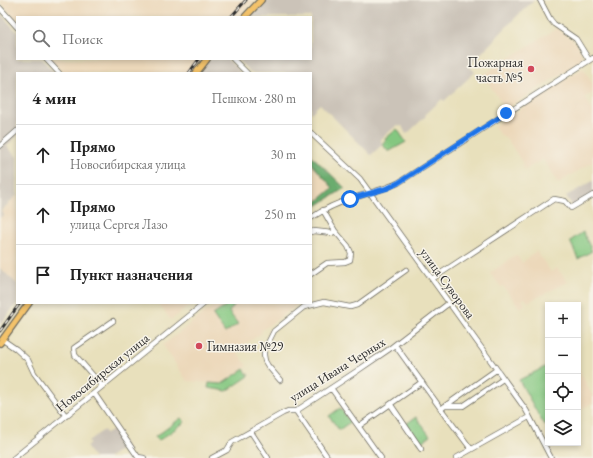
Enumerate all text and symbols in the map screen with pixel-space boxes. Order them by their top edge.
search box [16,16,312,60]
icon: search [30,27,52,49]
text: Поиск [62,29,103,48]
place label: Пожарная часть №5 [468,54,523,86]
marker: Пожарная часть №5 [526,64,536,74]
text: 4 мин [32,87,76,109]
text: Пешком · 280 m [212,90,296,107]
route end [497,104,515,122]
text: Прямо [70,137,115,156]
icon: ahead [32,144,54,166]
text: 30 m [271,146,296,163]
text: Новосибирская улица [70,156,186,173]
route start [341,190,359,208]
text: Прямо [70,197,115,216]
icon: ahead [32,204,54,226]
text: 250 m [265,206,296,223]
text: улица Сергея Лазо [70,216,168,233]
street label: улица Суворова [416,244,480,323]
icon: arrive [32,264,54,286]
text: Пункт назначения [70,265,193,284]
map controls [545,302,581,446]
button: + [545,302,581,338]
street label: Новосибирская улица [52,329,153,415]
street label: улица Ивана Черных [286,333,389,406]
place label: Гимназия №29 [207,338,284,355]
button: − [545,338,581,374]
marker: Гимназия №29 [194,341,204,351]
button: locate [545,374,581,410]
button: layers [545,410,581,446]

